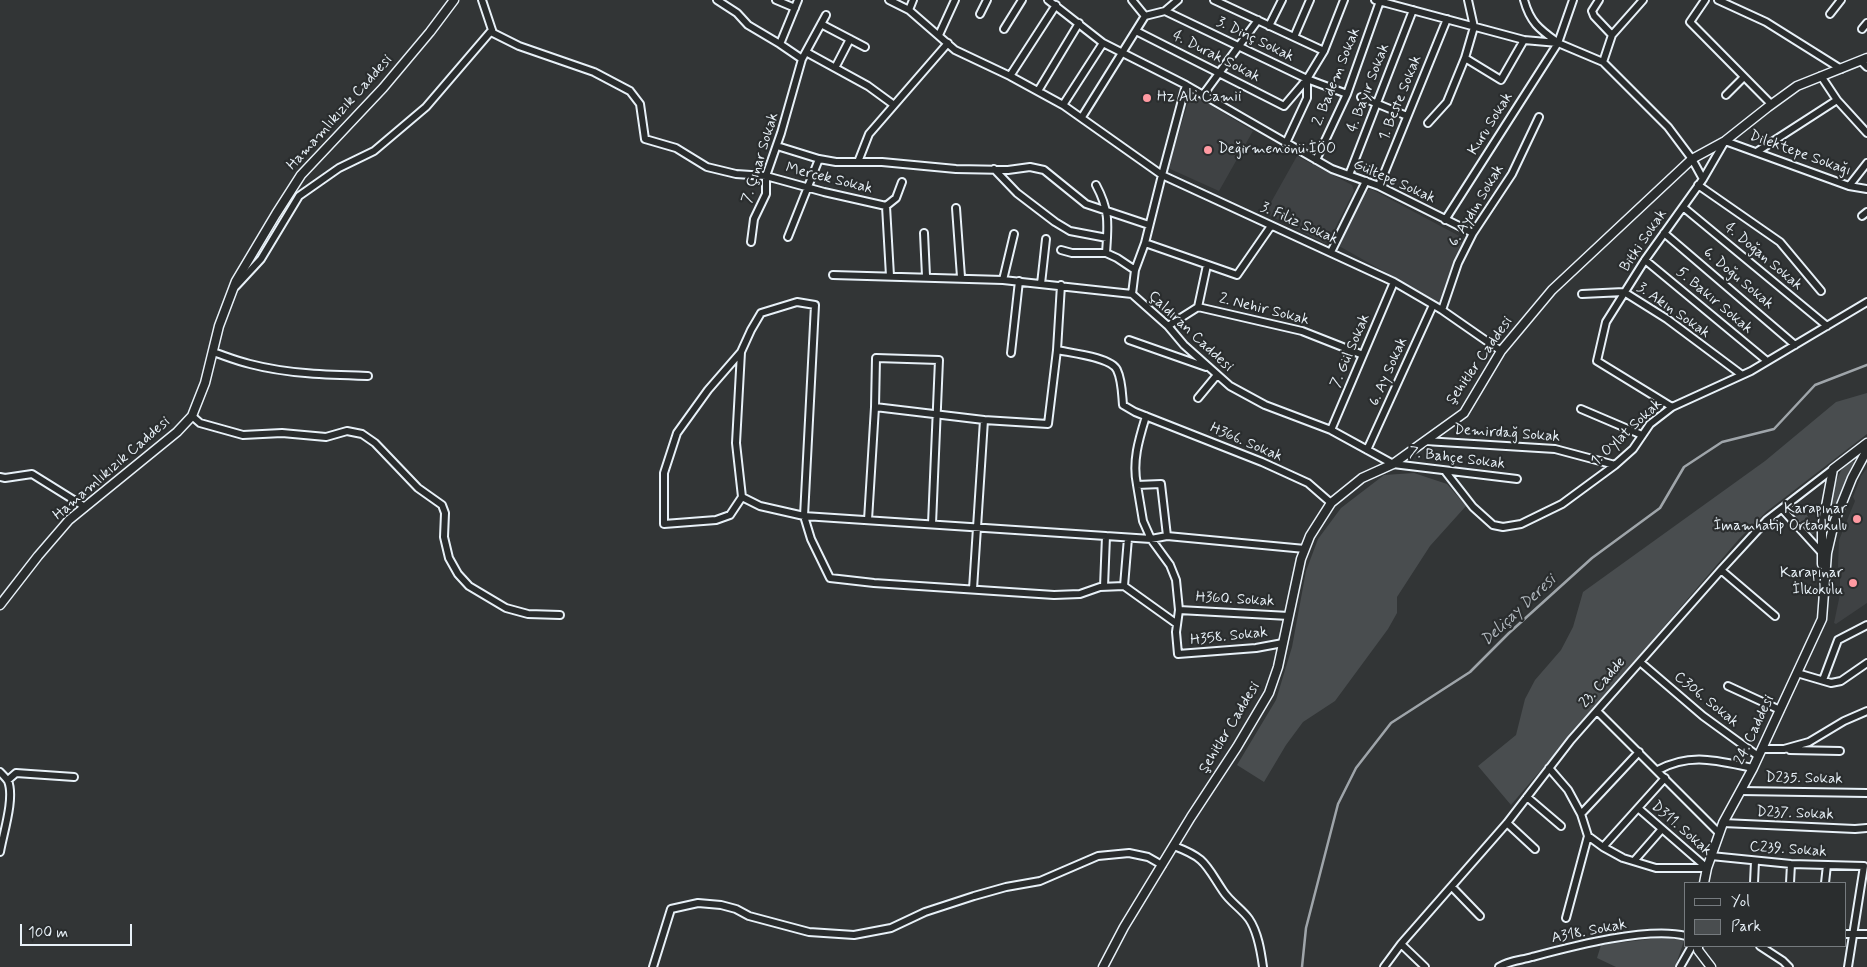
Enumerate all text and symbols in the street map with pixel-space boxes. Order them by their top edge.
street label: 3. Dinç Sokak [1213,13,1297,67]
street label: 2. Badem Sokak [1309,25,1365,129]
street label: 4. Durak Sokak [1169,27,1263,87]
street label: 4. Bayır Sokak [1344,41,1394,135]
street label: Hamamlıkızık Caddesi [283,52,397,174]
street label: 1. Beste Sokak [1376,53,1426,143]
place label: Hz Ali Camii [1157,89,1241,107]
street label: Kuru Sokak [1465,89,1517,159]
marker: Hz Ali Camii [1141,92,1153,104]
street label: 7. Çınar Sokak [739,111,783,205]
street label: Dilektepe Sokağı [1747,127,1853,181]
place label: Değirmenönü İÖO [1218,141,1336,159]
marker: Değirmenönü İÖO [1202,144,1214,156]
street label: Gültepe Sokak [1350,156,1438,208]
street label: Mercek Sokak [784,160,874,198]
street label: 6. Aydın Sokak [1445,162,1509,250]
street label: 3. Filiz Sokak [1257,199,1341,249]
street label: Bitki Sokak [1617,206,1671,276]
street label: 4. Doğan Sokak [1720,219,1806,295]
street label: 6. Doğu Sokak [1699,244,1777,314]
street label: 5. Bakır Sokak [1672,264,1756,338]
street label: 3. Akın Sokak [1633,279,1713,343]
street label: Çaldıran Caddesi [1143,288,1237,376]
street label: 2. Nehir Sokak [1217,290,1311,330]
street label: 7. Gül Sokak [1327,311,1375,391]
street label: Şehitler Caddesi [1443,313,1517,409]
street label: 6. Ay Sokak [1366,335,1412,409]
street label: 1. Oylat Sokak [1588,396,1666,470]
street label: Hamamlıkızık Caddesi [50,413,174,525]
street label: H366. Sokak [1207,420,1285,466]
street label: Demirdağ Sokak [1453,421,1561,447]
street label: 7. Bahçe Sokak [1408,444,1506,474]
place label: Karapınar İmamhatip Ortaokulu [1713,501,1847,536]
marker: Karapınar İmamhatip Ortaokulu [1851,513,1863,525]
place label: Karapınar İlkokulu [1780,565,1843,600]
water label: Deliçay Deresi [1478,571,1560,651]
marker: Karapınar İlkokulu [1847,577,1859,589]
street label: H360. Sokak [1195,589,1275,611]
street label: H358. Sokak [1189,624,1269,650]
street label: 23. Cadde [1576,654,1630,712]
street label: C306. Sokak [1670,668,1742,732]
street label: Şehitler Caddesi [1196,679,1264,777]
street label: 24. Caddesi [1731,692,1779,768]
street label: D235. Sokak [1765,769,1843,789]
street label: D311. Sokak [1647,798,1715,860]
street label: D237. Sokak [1756,804,1834,824]
street label: C239. Sokak [1749,838,1827,862]
legend [1684,882,1847,947]
text: Yol [1731,892,1750,912]
scale bar [22,914,135,946]
street label: A318. Sokak [1550,916,1628,948]
text: Park [1731,917,1761,937]
text: 100 m [28,923,68,943]

